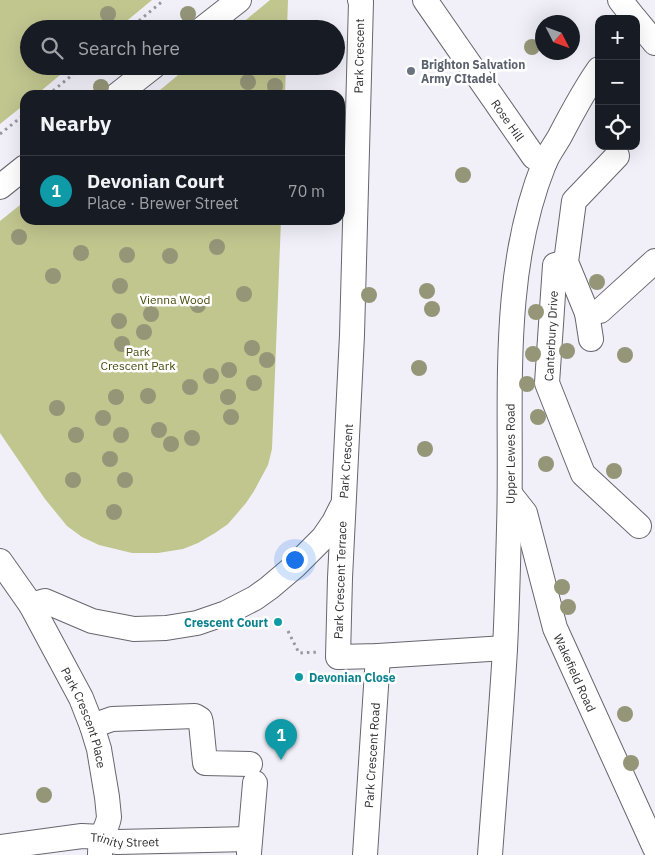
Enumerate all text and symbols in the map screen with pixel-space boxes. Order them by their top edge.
north arrow [535,15,580,60]
map controls [595,15,640,150]
button: + [595,15,640,60]
street label: Park Crescent [351,18,367,94]
search box [20,20,345,75]
icon: search [38,34,66,62]
text: Search here [78,36,180,60]
place label: Brighton Salvation Army CItadel [421,57,525,86]
button: − [595,60,640,105]
marker: Brighton Salvation Army CItadel [405,65,417,77]
street label: Rose Hill [489,96,528,144]
button: locate [595,105,640,150]
text: Nearby [40,109,111,137]
text: Devonian Court [87,169,224,193]
text: 1 [51,181,61,201]
text: 70 m [288,181,325,201]
text: Place · Brewer Street [87,193,239,213]
street label: Canterbury Drive [541,290,561,382]
park label: Vienna Wood [140,292,210,307]
park label: Park Crescent Park [101,344,176,373]
street label: Upper Lewes Road [502,403,517,504]
street label: Park Crescent [336,423,356,499]
street label: Park Crescent Terrace [330,520,350,639]
your location [282,547,308,573]
place label: Crescent Court [184,615,268,630]
marker: Crescent Court [272,616,284,628]
street label: Wakefield Road [551,631,599,714]
street label: Park Crescent Place [58,664,110,770]
place label: Devonian Close [309,670,396,685]
marker: Devonian Close [293,671,305,683]
street label: Park Crescent Road [361,702,382,808]
pin: 1 [265,719,297,760]
street label: Trinity Street [90,829,159,849]

